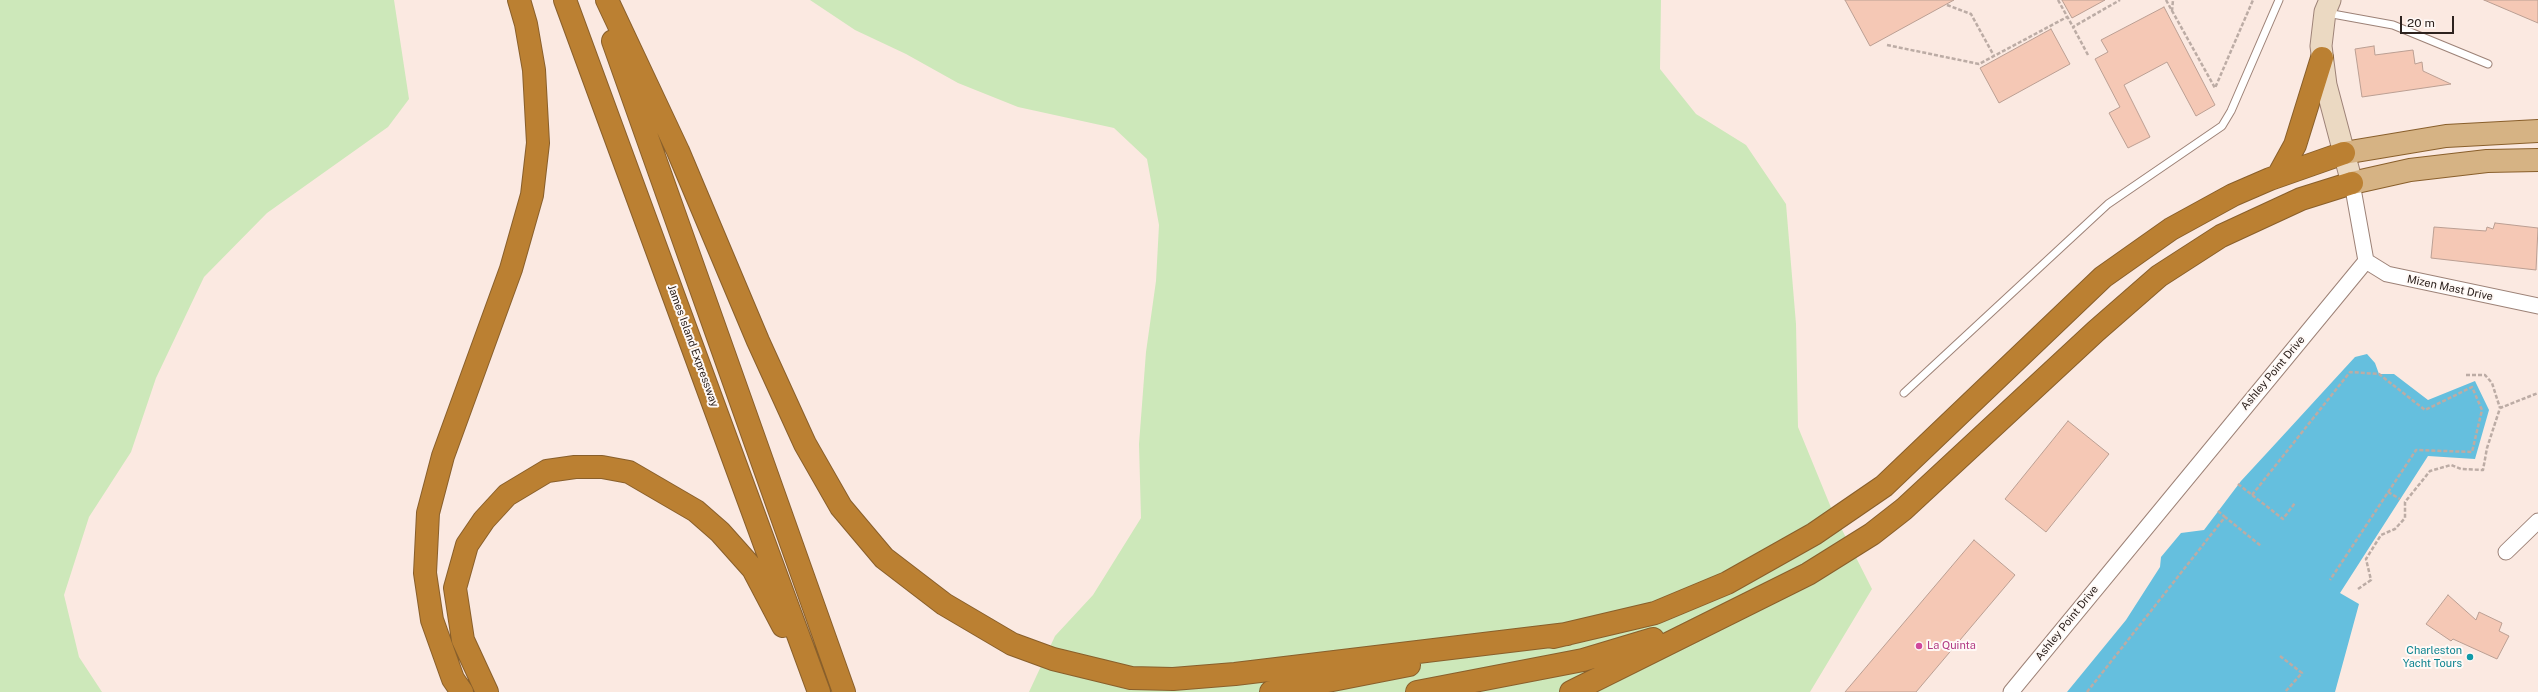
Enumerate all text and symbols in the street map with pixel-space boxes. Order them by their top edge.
scale bar [2402,8,2456,34]
text: 20 m [2407,16,2435,30]
street label: Mizen Mast Drive [2406,272,2494,304]
street label: James Island Expressway [665,283,721,409]
street label: Ashley Point Drive [2238,333,2308,413]
street label: Ashley Point Drive [2033,583,2101,663]
place label: La Quinta [1927,639,1976,653]
marker: La Quinta [1914,641,1924,651]
place label: Charleston Yacht Tours [2403,644,2462,670]
marker: Charleston Yacht Tours [2465,652,2475,662]

